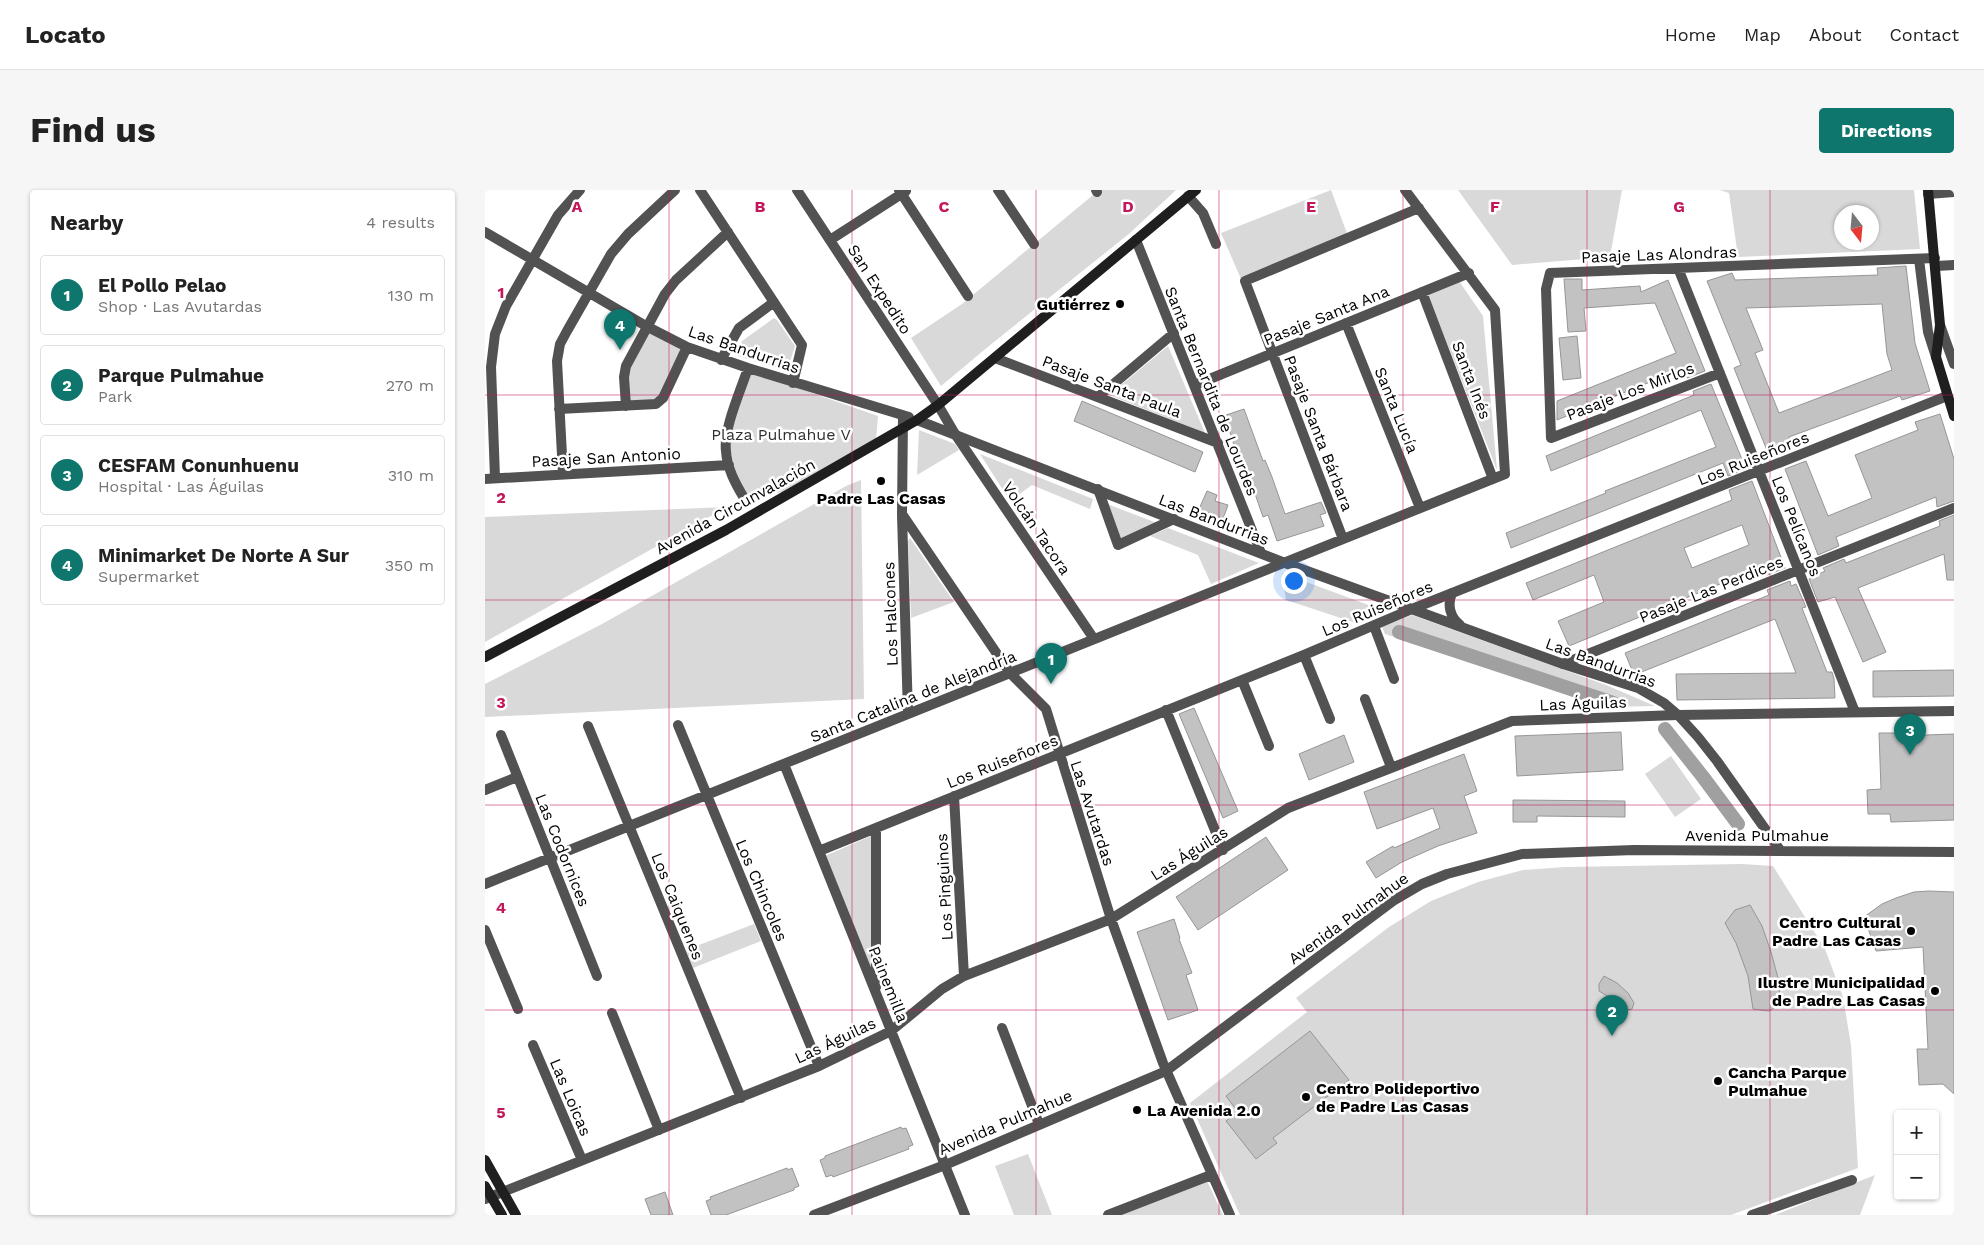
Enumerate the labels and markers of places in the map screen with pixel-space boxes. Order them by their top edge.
place label: Gutiérrez [1036,295,1110,314]
marker: Gutiérrez [1114,298,1126,310]
pin: 4 [604,309,636,350]
marker: Padre Las Casas [875,475,887,487]
place label: Padre Las Casas [816,489,946,508]
pin: 1 [1035,643,1067,684]
pin: 3 [1894,714,1926,755]
place label: Centro Cultural Padre Las Casas [1772,913,1902,950]
marker: Centro Cultural Padre Las Casas [1905,925,1917,937]
place label: Ilustre Municipalidad de Padre Las Casas [1758,973,1925,1010]
marker: Ilustre Municipalidad de Padre Las Casas [1929,985,1941,997]
pin: 2 [1596,995,1628,1036]
place label: Cancha Parque Pulmahue [1728,1063,1847,1100]
marker: Cancha Parque Pulmahue [1712,1075,1724,1087]
place label: Centro Polideportivo de Padre Las Casas [1316,1079,1480,1116]
marker: Centro Polideportivo de Padre Las Casas [1300,1091,1312,1103]
place label: La Avenida 2.0 [1147,1101,1261,1120]
marker: La Avenida 2.0 [1131,1104,1143,1116]

